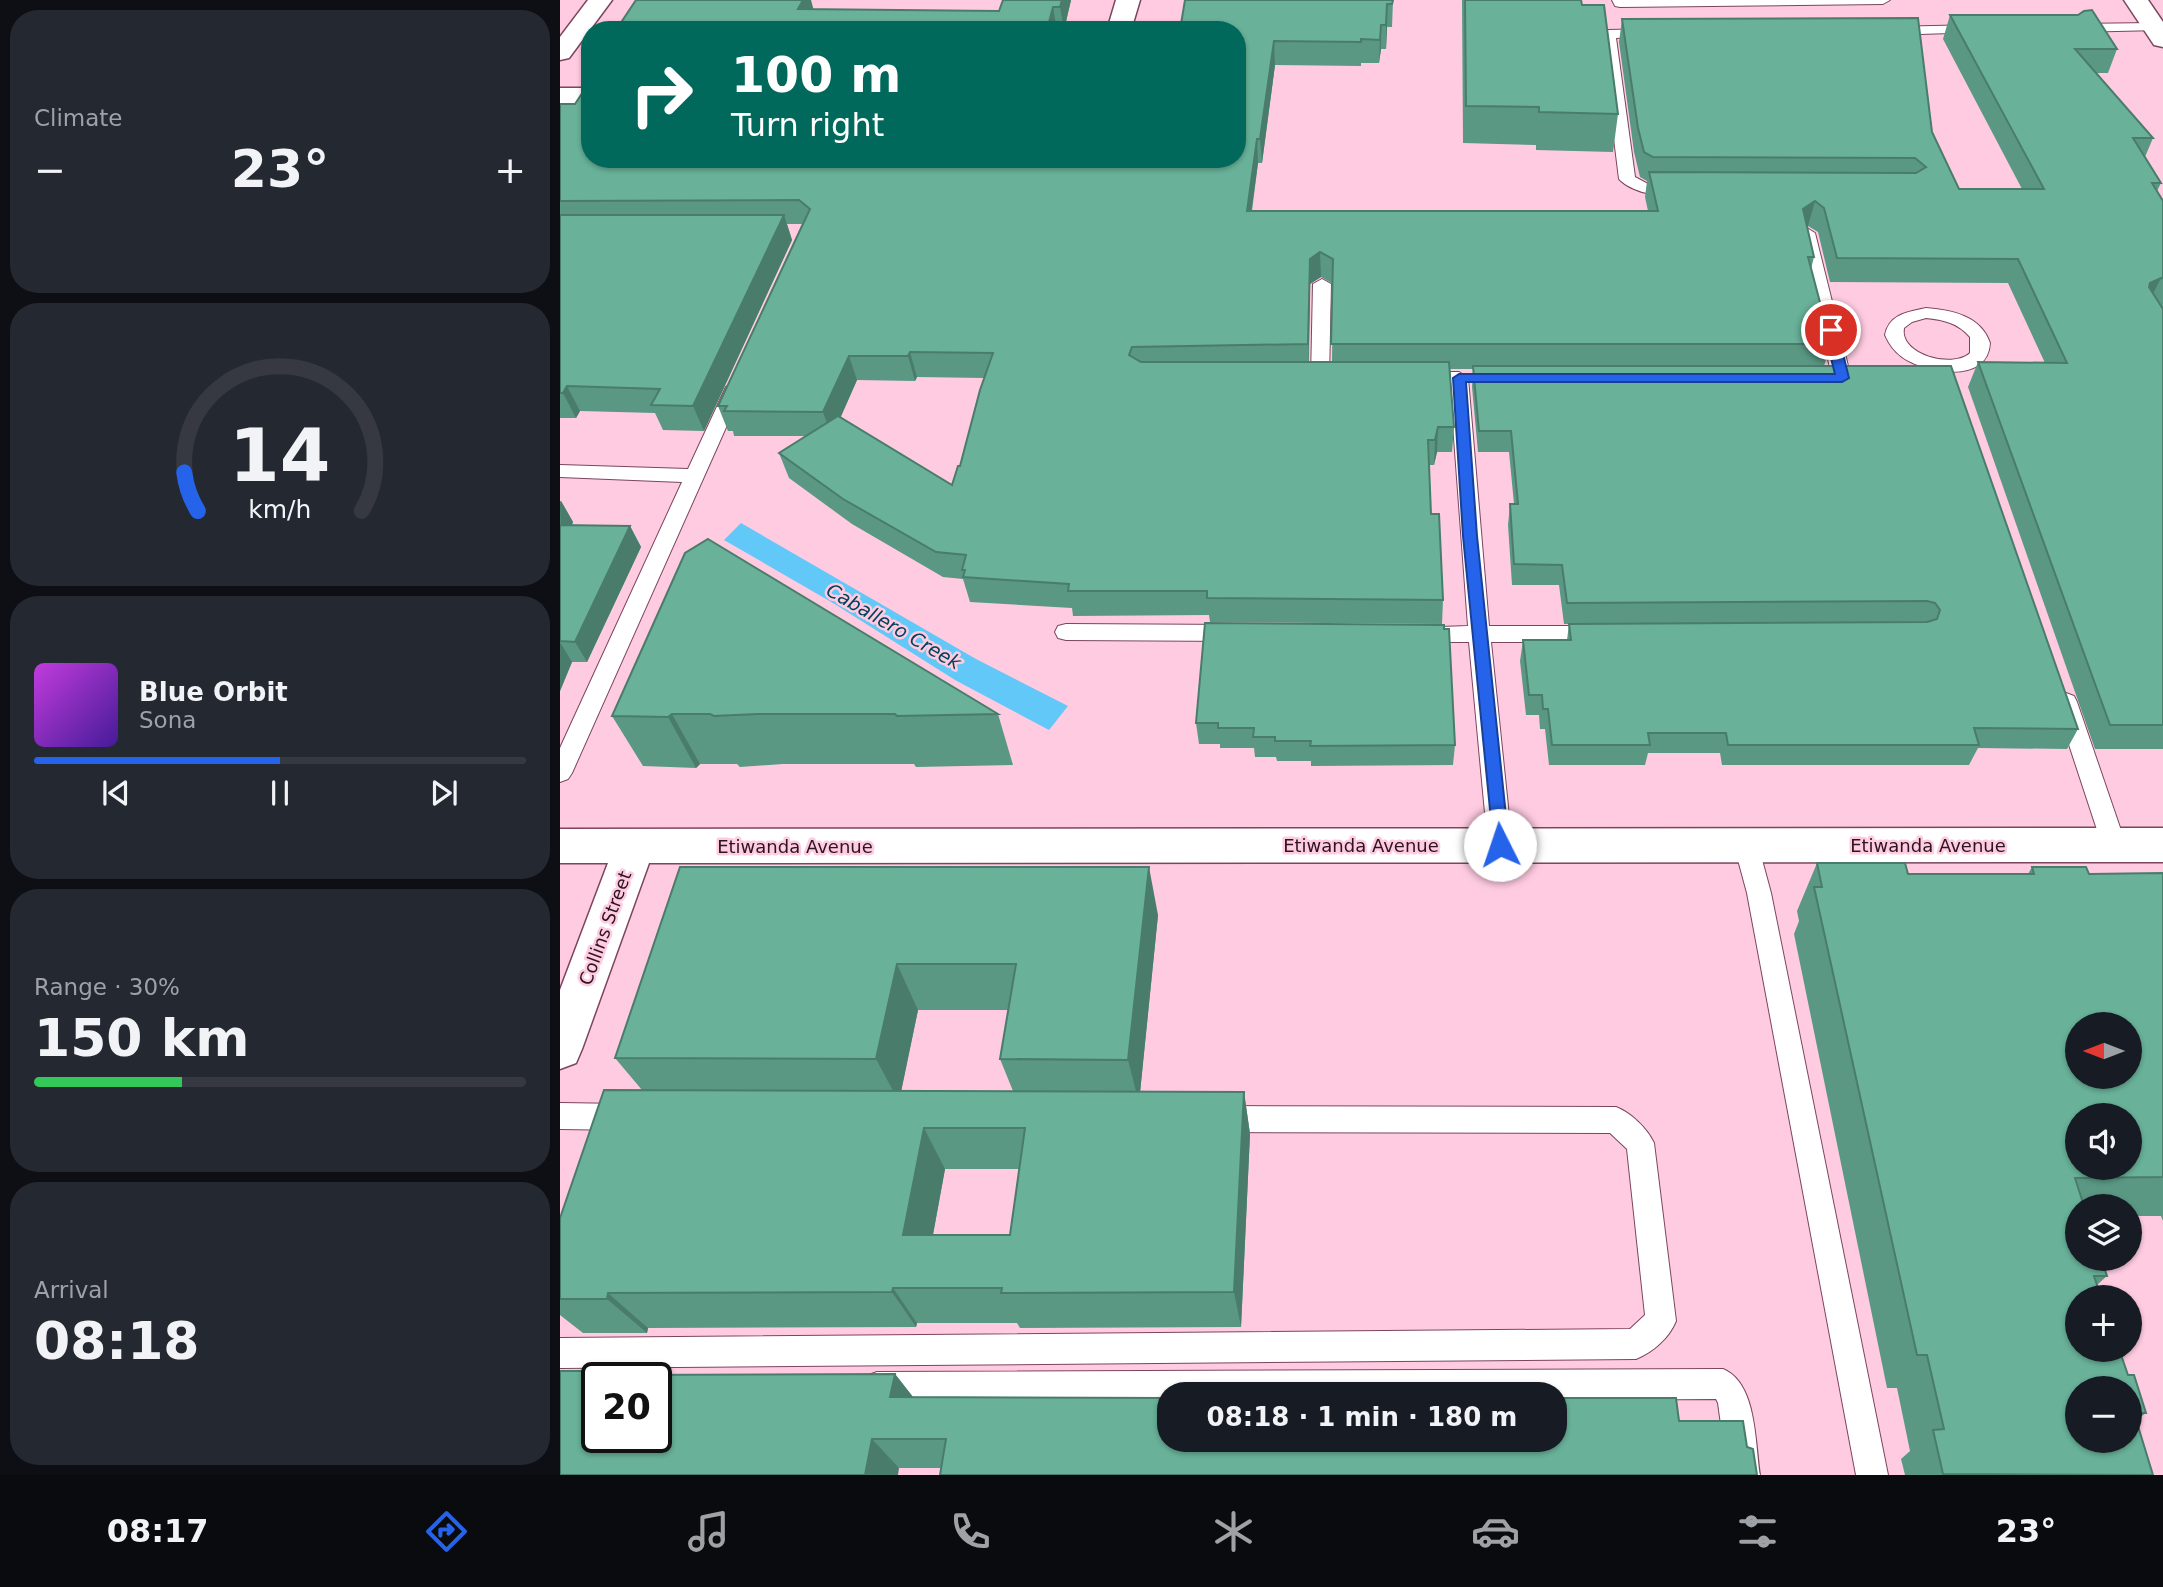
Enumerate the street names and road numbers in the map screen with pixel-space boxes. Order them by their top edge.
street label: Etiwanda Avenue [1283,835,1439,856]
street label: Etiwanda Avenue [1850,835,2006,856]
street label: Etiwanda Avenue [717,836,873,857]
street label: Collins Street [575,868,635,988]

